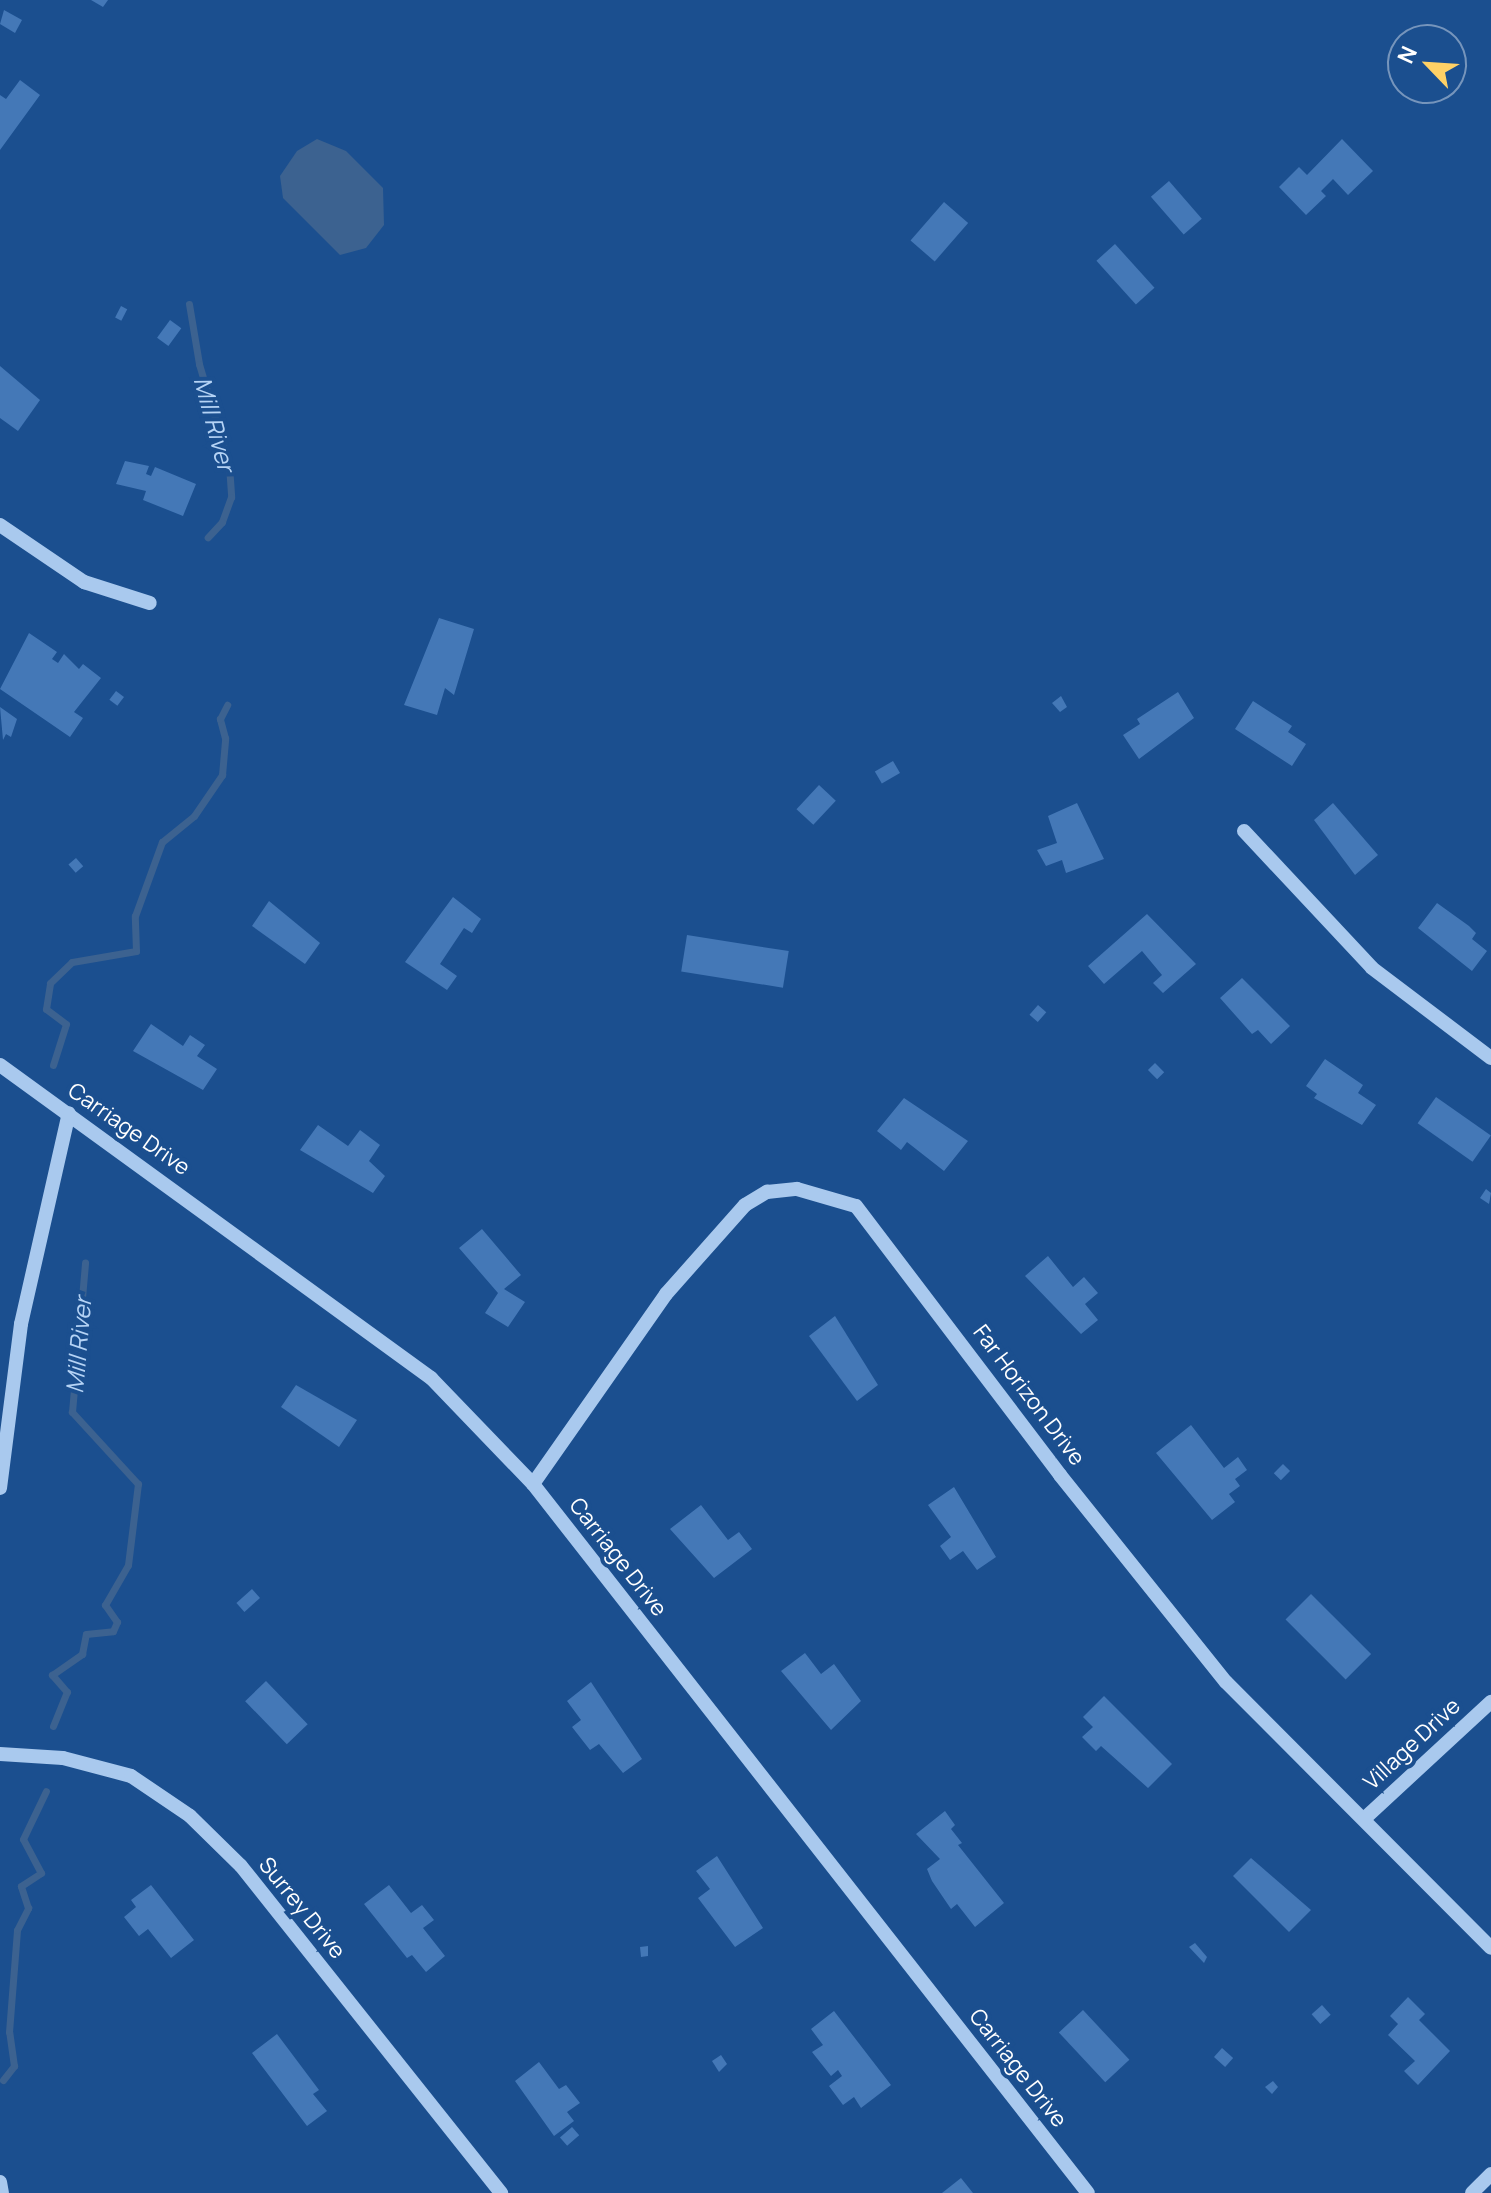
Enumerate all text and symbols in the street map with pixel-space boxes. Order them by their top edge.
north arrow [1387,24,1467,104]
text: N [1390,41,1424,68]
water label: Mill River [189,373,241,475]
street label: Carriage Drive [63,1077,195,1181]
water label: Mill River [59,1295,97,1395]
street label: Far Horizon Drive [968,1320,1090,1470]
street label: Carriage Drive [564,1493,672,1621]
street label: Village Drive [1358,1693,1466,1795]
street label: Surrey Drive [253,1852,351,1964]
street label: Carriage Drive [964,2004,1072,2132]

